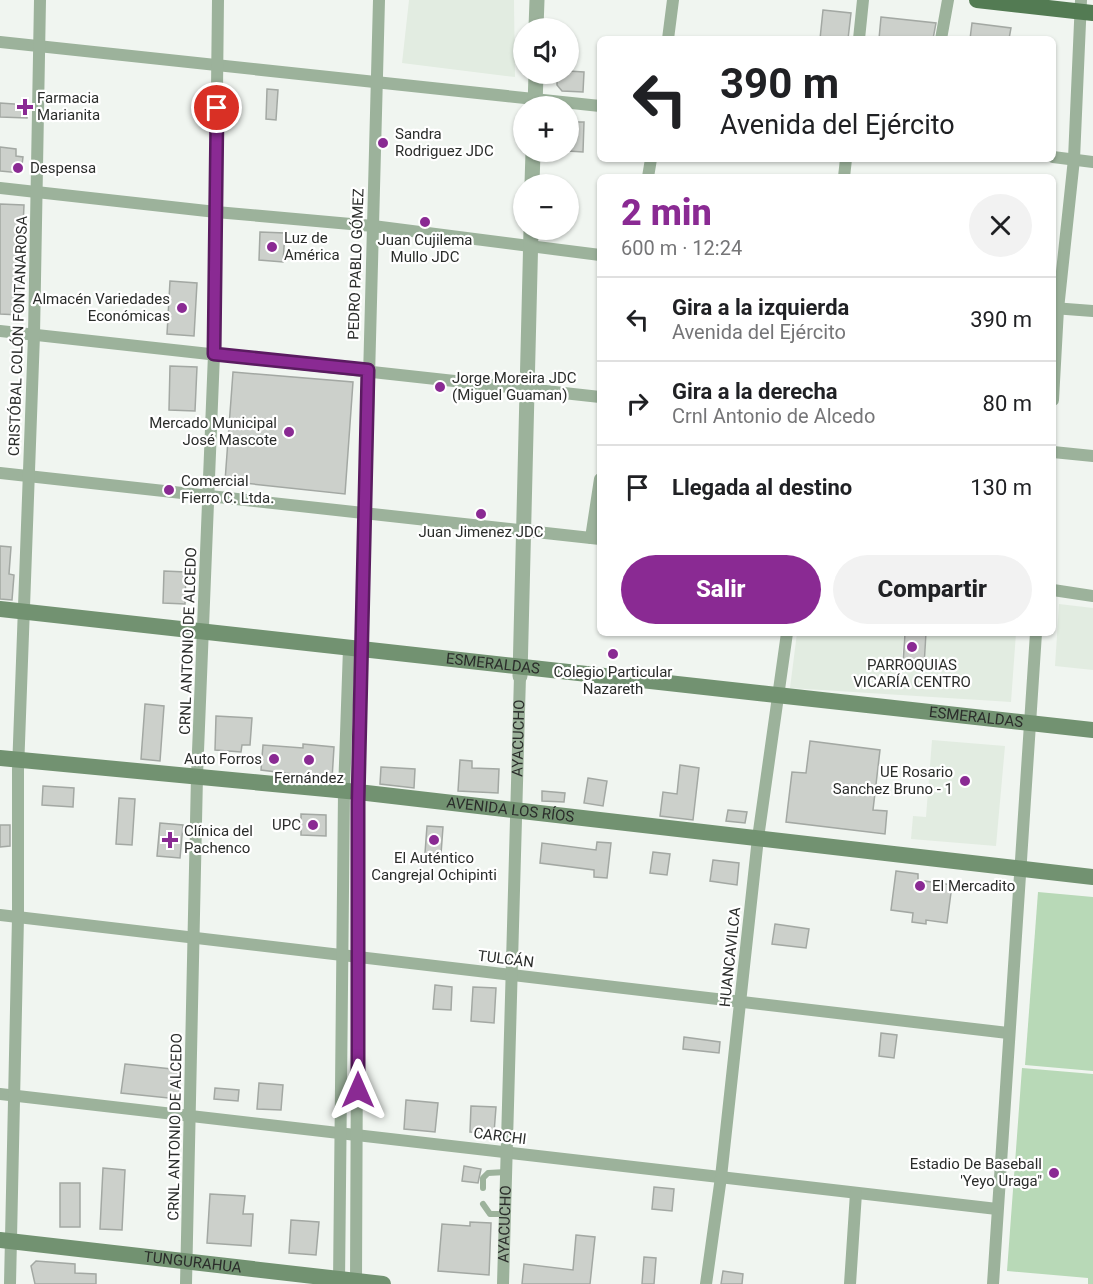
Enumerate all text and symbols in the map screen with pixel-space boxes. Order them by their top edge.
map controls [513,18,579,240]
button: sound [513,18,579,84]
text: 390 m [720,59,839,108]
icon: left [621,60,699,138]
pin [191,82,242,133]
place label: Farmacia Marianita [37,89,100,124]
icon: arrive [200,91,233,124]
button: + [513,96,579,162]
marker: Farmacia Marianita [18,100,32,114]
text: Avenida del Ejército [720,109,955,141]
place label: Sandra Rodriguez JDC [395,125,494,160]
marker: Sandra Rodriguez JDC [376,136,390,150]
place label: Despensa [30,159,96,177]
marker: Despensa [11,161,25,175]
button: − [513,174,579,240]
street label: PEDRO PABLO GÓMEZ [344,188,368,340]
text: 2 min [621,192,712,234]
button: close [969,194,1032,257]
street label: CRISTÓBAL COLÓN FONTANAROSA [5,215,31,457]
marker: Juan Cujilema Mullo JDC [418,215,432,229]
place label: Luz de América [284,229,340,264]
place label: Juan Cujilema Mullo JDC [378,231,472,266]
text: 600 m · 12:24 [621,236,742,260]
marker: Luz de América [265,240,279,254]
place label: Almacén Variedades Económicas [33,290,170,325]
text: Gira a la izquierda [672,295,849,320]
marker: Almacén Variedades Económicas [175,301,189,315]
icon: left [621,303,654,336]
text: 390 m [970,307,1032,332]
text: Avenida del Ejército [672,320,846,344]
place label: Jorge Moreira JDC (Miguel Guaman) [452,369,577,404]
text: Gira a la derecha [672,379,838,404]
marker: Jorge Moreira JDC (Miguel Guaman) [433,380,447,394]
icon: right [621,387,654,420]
text: 80 m [983,391,1032,416]
text: Crnl Antonio de Alcedo [672,404,875,428]
place label: Mercado Municipal José Mascote [149,414,277,449]
marker: Mercado Municipal José Mascote [282,425,296,439]
icon: arrive [621,471,654,504]
place label: Comercial Fierro C. Ltda. [181,472,274,507]
text: Llegada al destino [672,475,852,500]
text: 130 m [970,475,1032,500]
marker: Comercial Fierro C. Ltda. [162,483,176,497]
marker: Juan Jimenez JDC [474,507,488,521]
place label: Juan Jimenez JDC [418,523,544,541]
street label: CRNL ANTONIO DE ALCEDO [176,547,200,735]
button: Salir [621,555,821,624]
button: Compartir [833,555,1032,624]
marker: PARROQUIAS VICARÍA CENTRO [905,640,919,654]
marker: Colegio Particular Nazareth [606,647,620,661]
street label: ESMERALDAS [445,649,541,678]
place label: PARROQUIAS VICARÍA CENTRO [853,656,971,691]
place label: Colegio Particular Nazareth [554,663,672,698]
street label: AYACUCHO [508,699,528,777]
street label: ESMERALDAS [928,703,1024,731]
place label: Auto Forros [184,750,262,768]
marker: Auto Forros [267,752,281,766]
marker: Fernández [302,753,316,767]
place label: UE Rosario Sanchez Bruno - 1 [833,763,953,798]
place label: Fernández [274,769,344,787]
marker: UE Rosario Sanchez Bruno - 1 [958,774,972,788]
street label: AVENIDA LOS RÍOS [446,793,575,826]
place label: UPC [272,816,301,834]
marker: UPC [306,818,320,832]
place label: Clínica del Pachenco [184,822,253,857]
marker: Clínica del Pachenco [161,831,179,849]
marker: El Auténtico Cangrejal Ochipinti [427,833,441,847]
place label: El Auténtico Cangrejal Ochipinti [371,849,497,884]
place label: El Mercadito [932,877,1015,895]
marker: El Mercadito [913,879,927,893]
street label: HUANCAVILCA [716,906,744,1008]
street label: TULCÁN [477,947,535,971]
street label: CRNL ANTONIO DE ALCEDO [164,1033,186,1221]
position arrow [326,1058,390,1122]
street label: CARCHI [472,1124,528,1148]
place label: Estadio De Baseball 'Yeyo Uraga" [910,1155,1042,1190]
marker: Estadio De Baseball 'Yeyo Uraga" [1047,1166,1061,1180]
street label: AYACUCHO [495,1185,515,1263]
street label: TUNGURAHUA [143,1248,243,1277]

